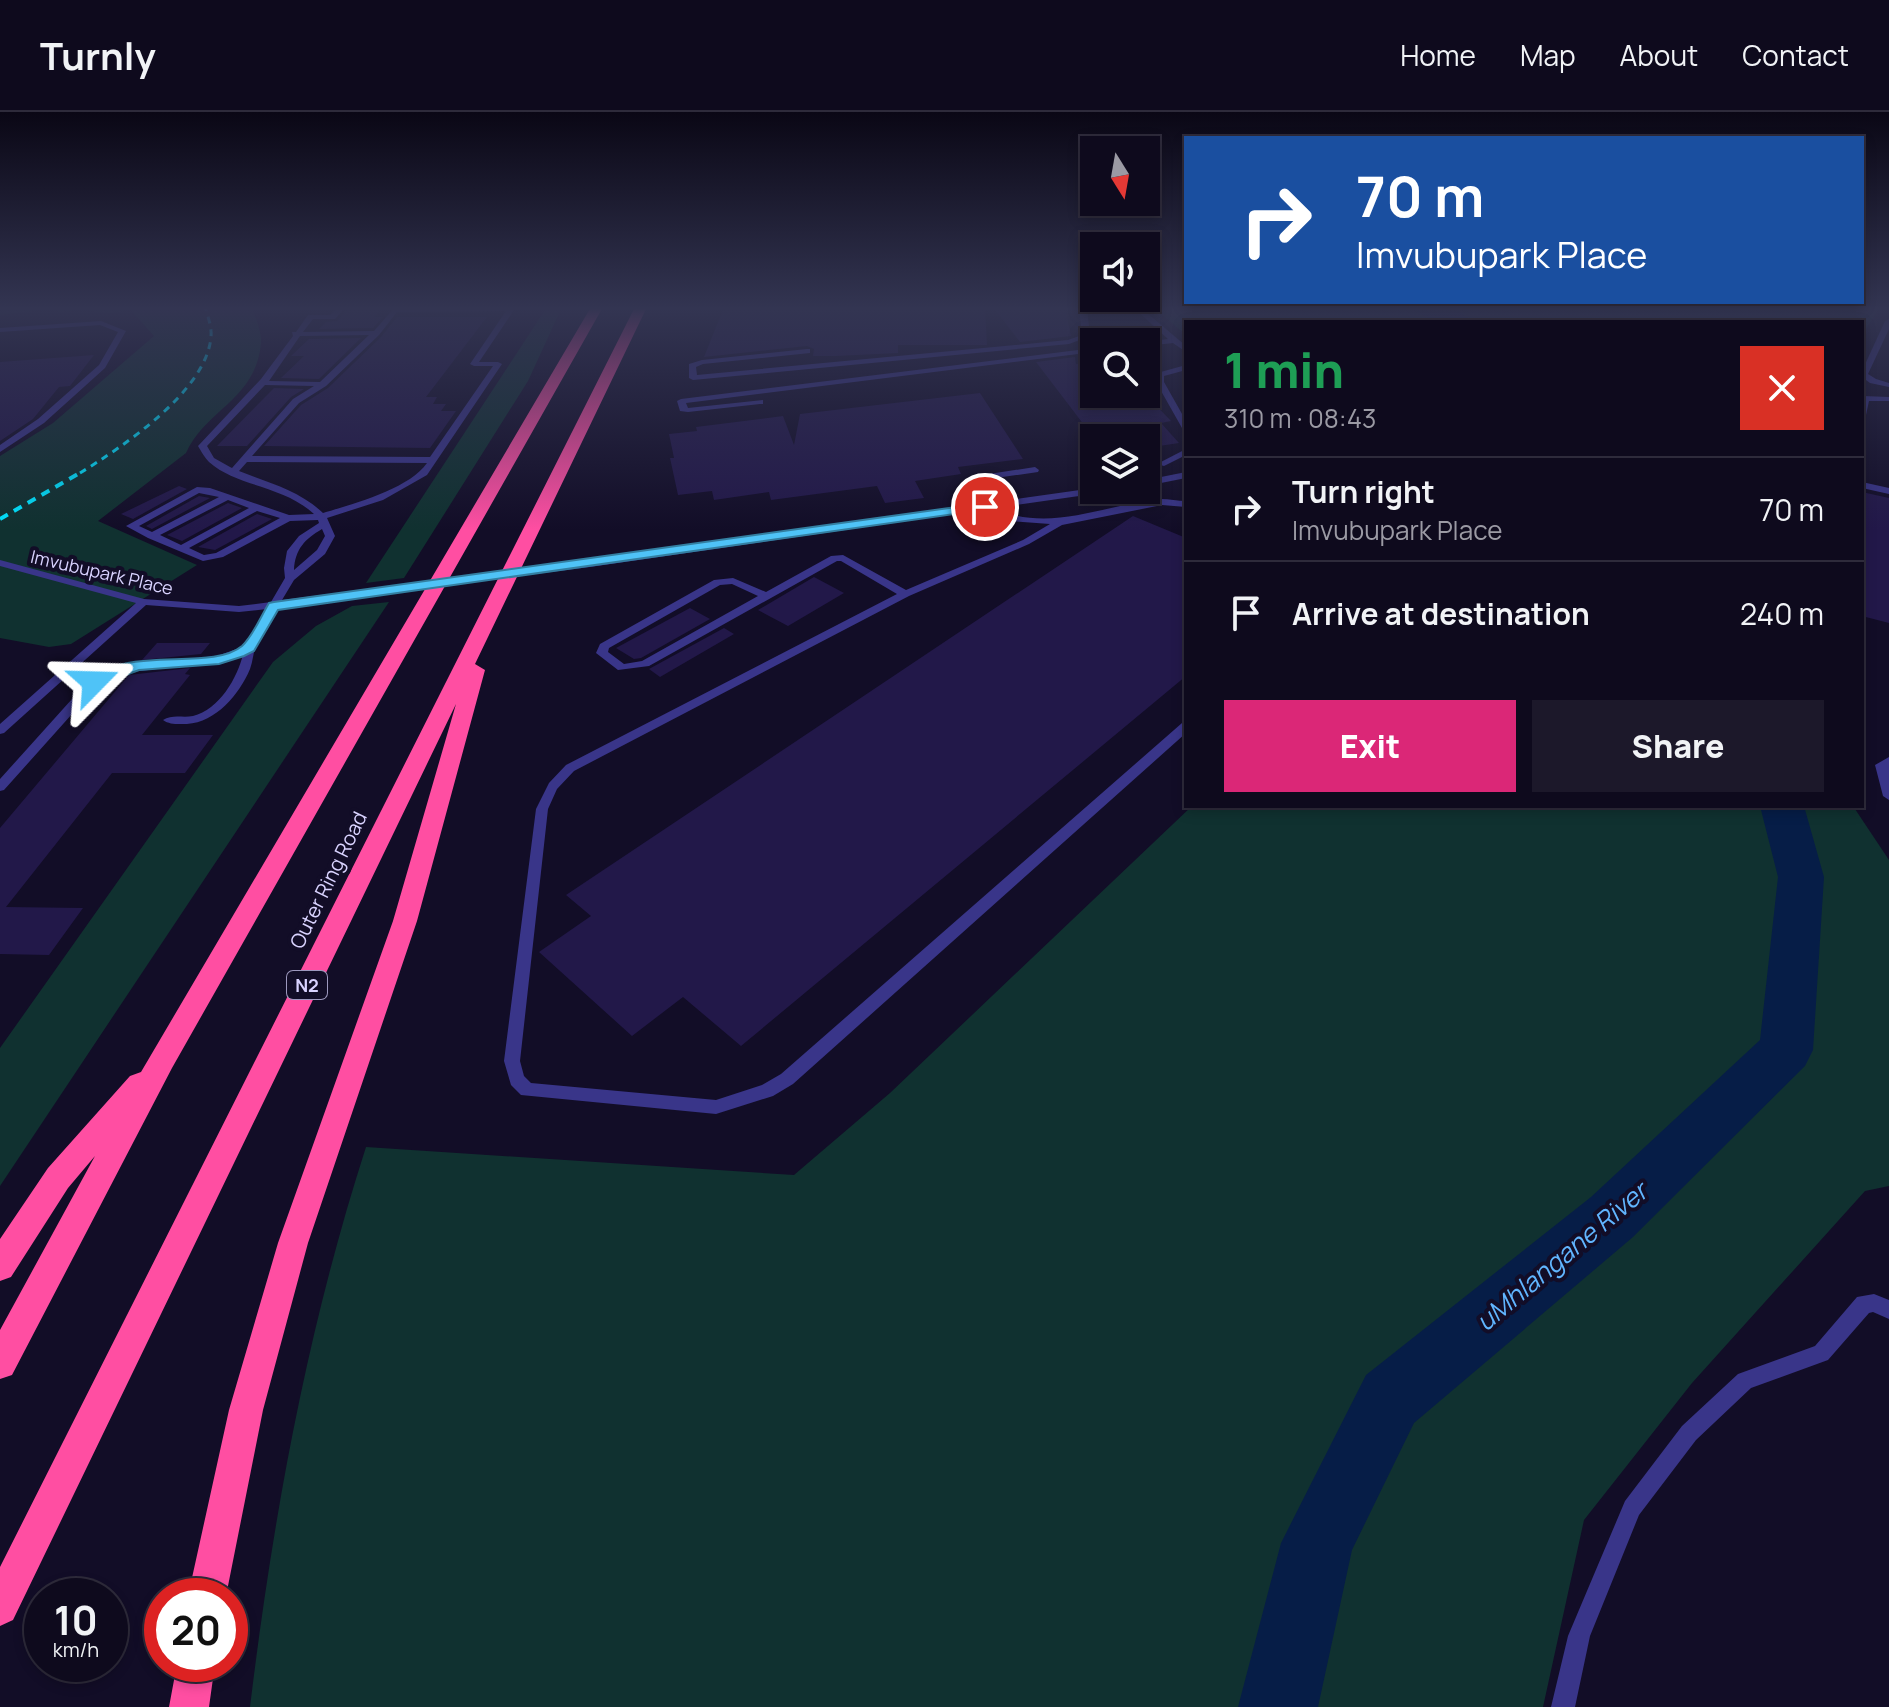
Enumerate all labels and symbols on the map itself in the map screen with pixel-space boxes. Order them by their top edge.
north arrow [1080,136,1160,216]
pin [951,473,1019,541]
street label: Imvubupark Place [28,544,176,600]
position arrow [52,640,136,724]
street label: Outer Ring Road [283,807,373,953]
road number: N2 [287,971,327,999]
water label: uMhlangane River [1467,1171,1657,1339]
speed limit sign: 20 [144,1578,248,1682]

